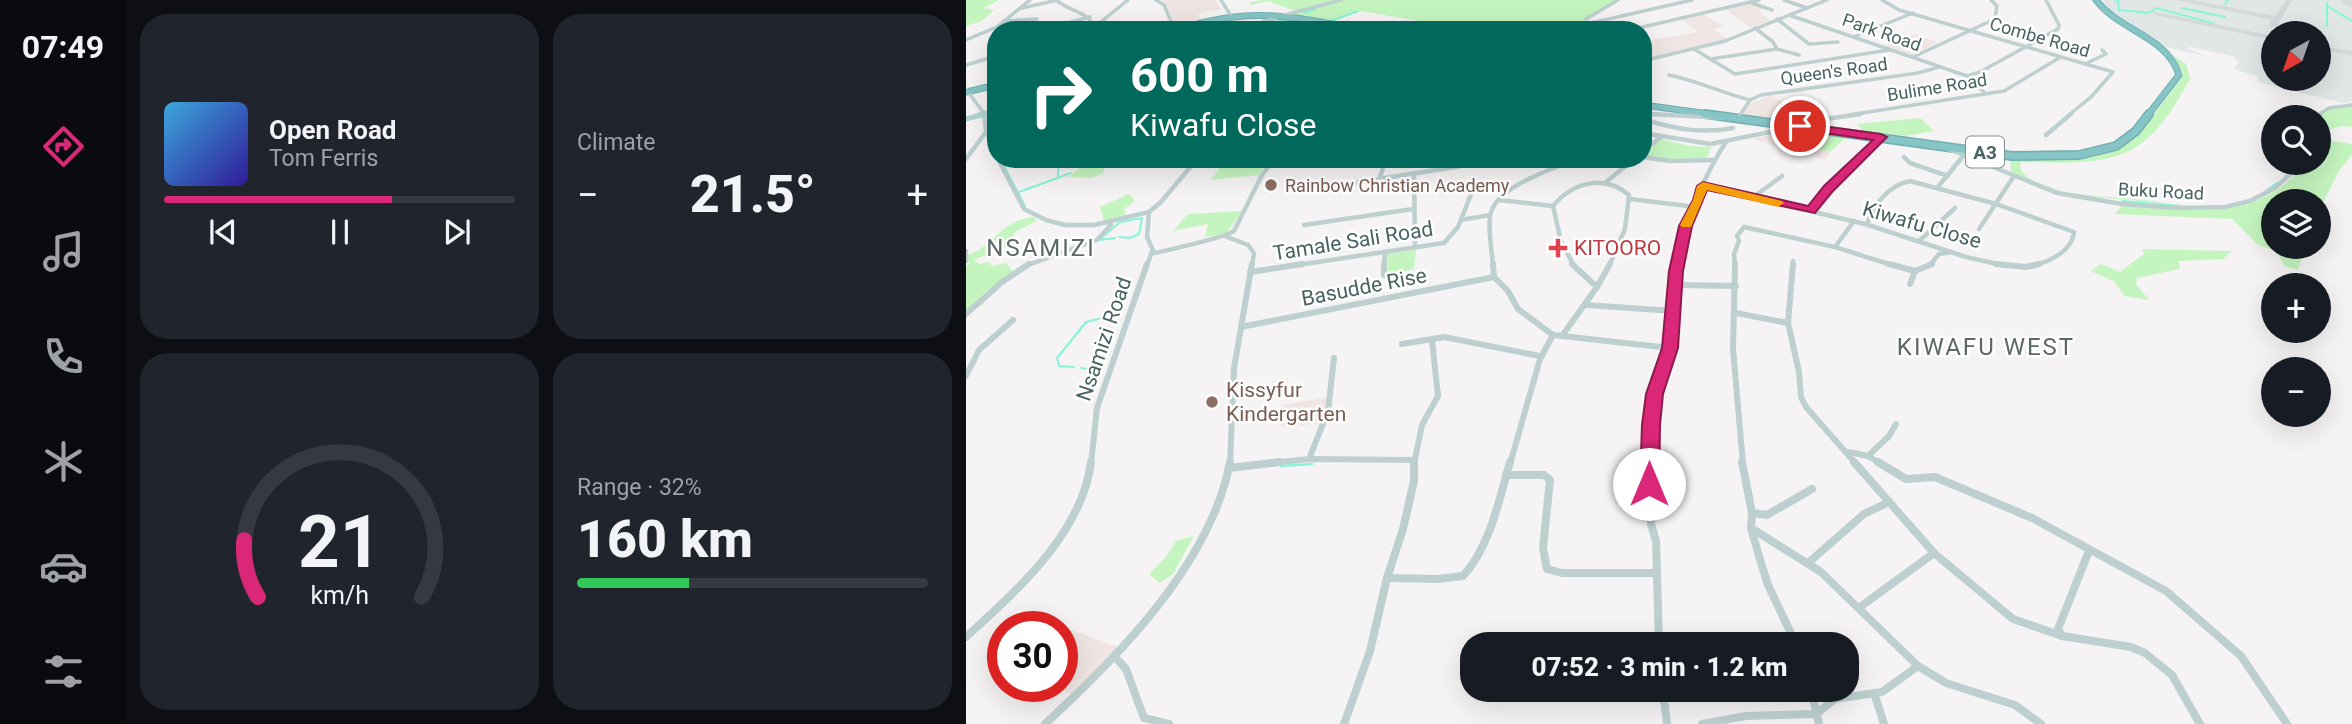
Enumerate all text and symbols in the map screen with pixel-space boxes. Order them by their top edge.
street label: Park Road [1840,9,1924,55]
street label: Combe Road [1988,13,2092,61]
north arrow [2261,21,2331,91]
map controls [2261,21,2331,427]
text: 07:49 [22,28,104,66]
text: 600 m [1130,47,1269,104]
icon: right [1015,49,1106,140]
street label: Queen's Road [1779,53,1889,89]
street label: Bulime Road [1885,69,1989,105]
pin [1770,96,1830,156]
button: search [2261,105,2331,175]
text: Kiwafu Close [1130,106,1316,144]
icon: arrive [1781,107,1819,145]
text: Open Road [269,115,397,145]
icon: directions [39,122,88,171]
text: Climate [577,129,656,156]
road number: A3 [1966,136,2004,168]
text: Tom Ferris [269,145,378,172]
text: 21.5° [690,164,816,225]
text: − [577,173,599,217]
text: + [906,173,928,217]
place label: Rainbow Christian Academy [1285,175,1510,196]
marker: Rainbow Christian Academy [1263,177,1279,193]
street label: Buku Road [2118,178,2204,204]
button: layers [2261,189,2331,259]
street label: Kiwafu Close [1860,197,1984,253]
icon: previous [204,213,242,251]
icon: pause [321,213,359,251]
icon: next [438,213,476,251]
street label: Tamale Sali Road [1271,217,1435,265]
icon: music [39,227,88,276]
district label: NSAMIZI [986,234,1096,262]
place label: KITOORO [1574,236,1661,260]
marker: KITOORO [1548,238,1568,258]
street label: Basudde Rise [1299,263,1429,311]
button: + [2261,273,2331,343]
street label: Nsamizi Road [1072,274,1136,404]
icon: phone [39,332,88,381]
district label: KIWAFU WEST [1897,333,2075,361]
button: − [2261,357,2331,427]
place label: Kissyfur Kindergarten [1226,378,1346,426]
marker: Kissyfur Kindergarten [1204,394,1220,410]
icon: climate [39,437,88,486]
position arrow [1612,447,1686,521]
text: Range · 32% [577,474,702,501]
text: 21 [298,500,381,586]
text: 160 km [577,509,753,570]
icon: car [39,542,88,591]
text: km/h [310,581,369,610]
speed limit sign: 30 [987,611,1078,702]
icon: filters [39,647,88,696]
text: 07:52 · 3 min · 1.2 km [1532,652,1787,682]

